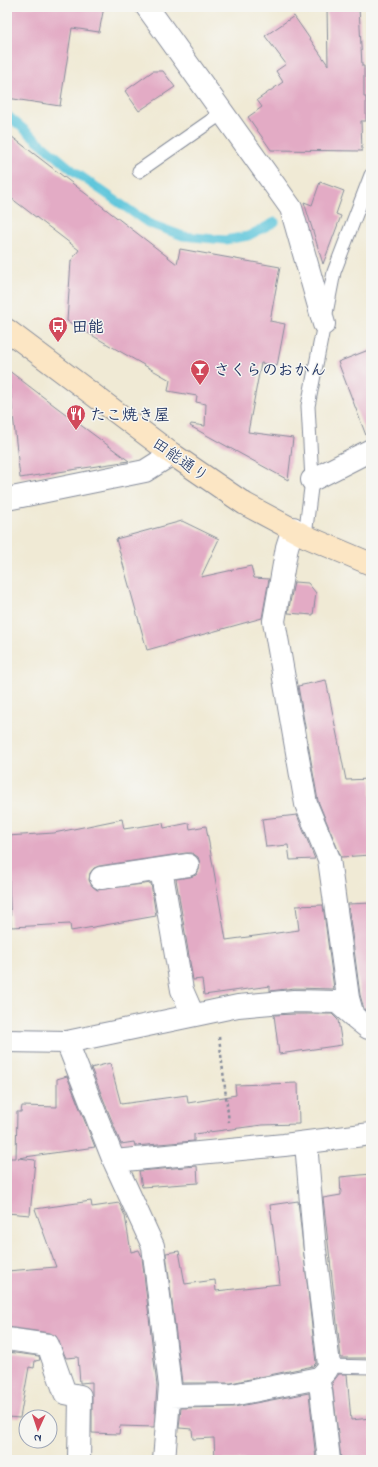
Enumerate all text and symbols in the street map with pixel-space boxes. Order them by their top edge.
bus stop icon: 田能 [47,315,69,343]
place label: 田能 [72,316,104,340]
bar icon: さくらのおかん [189,358,211,386]
place label: さくらのおかん [214,359,326,383]
restaurant icon: たこ焼き屋 [65,403,87,431]
place label: たこ焼き屋 [90,404,170,428]
street label: 田能通り [147,432,213,489]
north arrow [18,1409,58,1449]
text: N [33,1430,42,1446]

